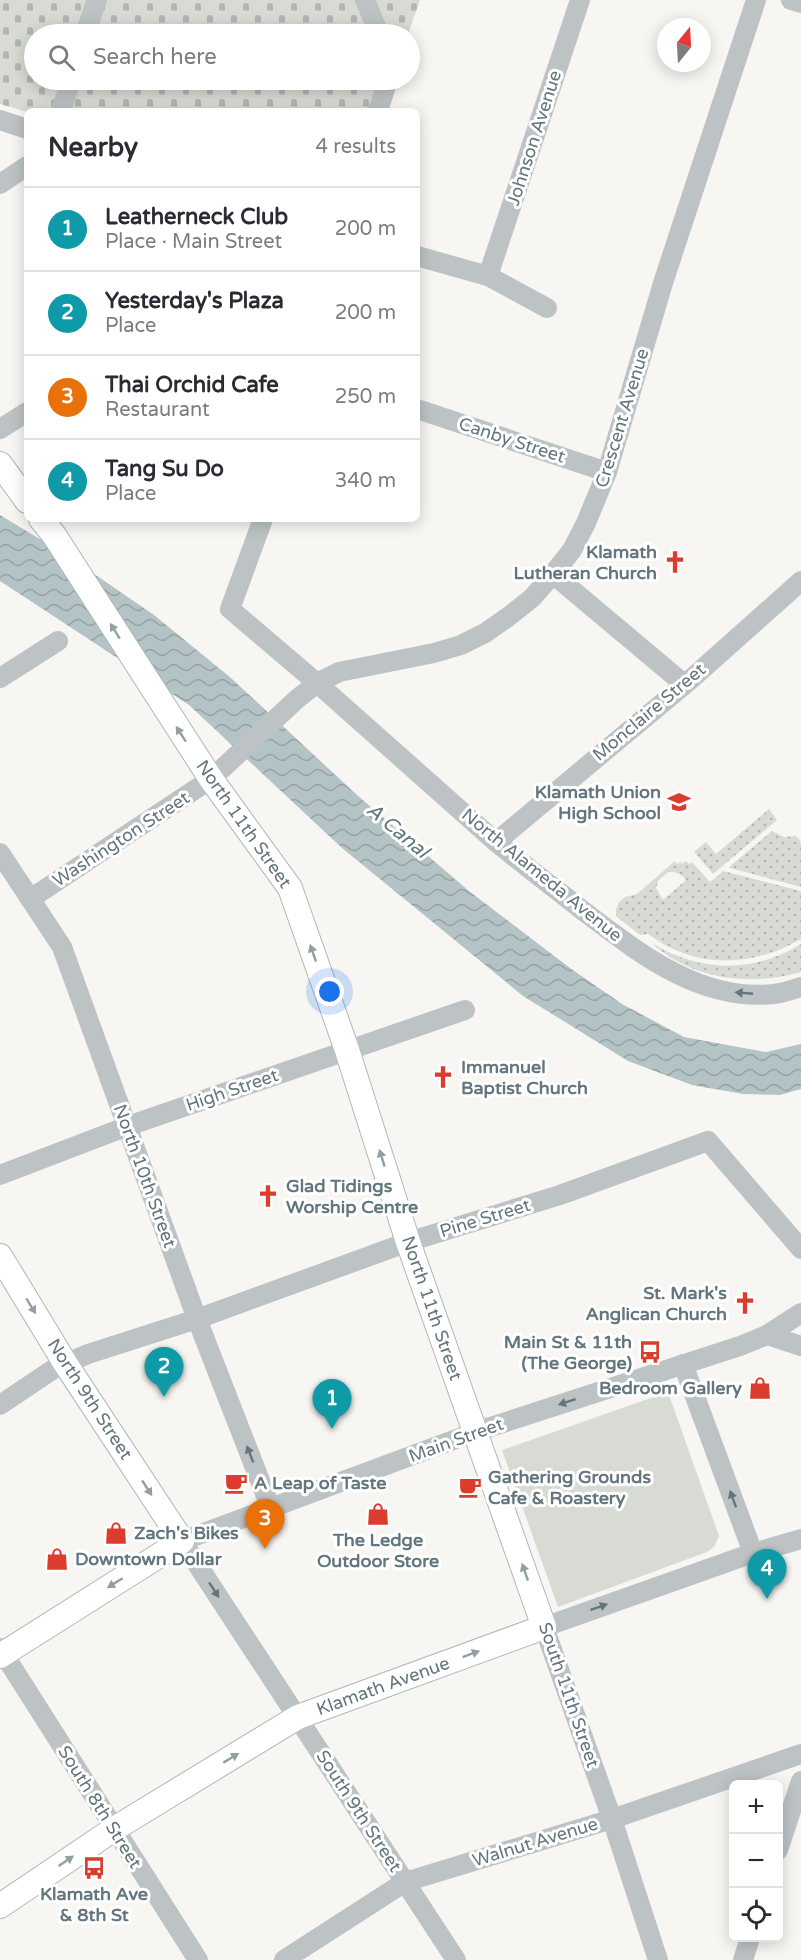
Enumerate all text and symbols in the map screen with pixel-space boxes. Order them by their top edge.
north arrow [657,18,711,72]
search box [24,24,420,90]
icon: search [45,41,78,74]
text: Search here [93,44,217,70]
street label: Johnson Avenue [502,68,566,208]
text: Nearby [48,132,138,163]
text: 4 results [316,135,396,159]
text: Leatherneck Club [105,204,288,230]
text: 1 [61,217,74,241]
text: 200 m [335,217,396,241]
text: Place · Main Street [105,230,282,254]
text: Yesterday's Plaza [105,288,284,314]
text: 2 [61,301,74,325]
text: 200 m [335,301,396,325]
text: Place [105,314,156,338]
street label: Crescent Avenue [590,346,654,490]
text: Thai Orchid Cafe [105,372,279,398]
text: 3 [61,385,74,409]
text: 250 m [335,385,396,409]
text: Restaurant [105,398,210,422]
street label: Canby Street [456,412,568,468]
text: Tang Su Do [105,456,224,482]
text: 4 [61,469,74,493]
text: 340 m [335,469,396,493]
text: Place [105,482,156,506]
place label: Klamath Lutheran Church [513,541,657,584]
church icon: Klamath Lutheran Church [662,549,688,575]
one-way arrow [109,624,121,640]
street label: Monclaire Street [588,658,710,766]
one-way arrow [176,726,187,742]
street label: North 11th Street [192,756,296,892]
place label: Klamath Union High School [535,781,661,824]
street label: Washington Street [48,786,194,891]
school or university icon: Klamath Union High School [666,789,692,815]
water label: A Canal [361,798,435,865]
street label: North Alameda Avenue [457,804,627,946]
one-way arrow [308,944,318,962]
your location [315,977,344,1006]
one-way arrow [734,988,753,998]
place label: Immanuel Baptist Church [461,1056,588,1099]
street label: High Street [183,1064,281,1116]
church icon: Immanuel Baptist Church [430,1064,456,1090]
street label: North 10th Street [109,1101,181,1251]
one-way arrow [376,1149,386,1167]
place label: Glad Tidings Worship Centre [286,1175,418,1218]
church icon: Glad Tidings Worship Centre [255,1183,281,1209]
street label: Pine Street [437,1194,533,1242]
street label: North 11th Street [397,1233,467,1383]
place label: St. Mark's Anglican Church [586,1282,727,1325]
church icon: St. Mark's Anglican Church [732,1290,758,1316]
one-way arrow [25,1298,36,1314]
place label: Main St & 11th (The George) [504,1331,632,1374]
street label: North 9th Street [43,1334,137,1464]
bus stop icon: Main St & 11th (The George) [637,1339,663,1365]
pin: 2 [144,1348,184,1397]
shop icon: Bedroom Gallery [747,1375,773,1401]
place label: Bedroom Gallery [599,1377,742,1399]
pin: 1 [312,1380,352,1429]
one-way arrow [558,1397,576,1407]
street label: Main Street [406,1413,506,1467]
one-way arrow [244,1445,254,1463]
place label: Gathering Grounds Cafe & Roastery [488,1466,651,1509]
cafe icon: A Leap of Taste [223,1470,249,1496]
place label: A Leap of Taste [254,1472,386,1494]
cafe icon: Gathering Grounds Cafe & Roastery [457,1474,483,1500]
one-way arrow [142,1480,153,1496]
one-way arrow [727,1489,737,1507]
pin: 3 [246,1500,284,1549]
shop icon: The Ledge Outdoor Store [365,1501,391,1527]
shop icon: Zach's Bikes [103,1520,129,1546]
place label: Zach's Bikes [134,1522,239,1544]
place label: The Ledge Outdoor Store [317,1529,439,1572]
shop icon: Downtown Dollar [44,1546,70,1572]
place label: Downtown Dollar [75,1548,223,1570]
pin: 4 [748,1550,786,1599]
one-way arrow [519,1562,529,1580]
one-way arrow [107,1578,123,1589]
one-way arrow [208,1581,220,1597]
one-way arrow [590,1602,608,1612]
street label: South 11th Street [534,1620,604,1771]
one-way arrow [462,1648,480,1658]
street label: Klamath Avenue [313,1652,453,1720]
street label: South 8th Street [53,1741,147,1873]
street label: South 9th Street [311,1746,407,1876]
one-way arrow [223,1752,239,1763]
map controls [729,1780,783,1942]
button: + [729,1780,783,1834]
street label: Walnut Avenue [470,1812,600,1872]
button: − [729,1834,783,1888]
bus stop icon: Klamath Ave & 8th St [81,1855,107,1881]
one-way arrow [58,1856,74,1867]
place label: Klamath Ave & 8th St [40,1883,148,1926]
button: locate [729,1888,783,1942]

